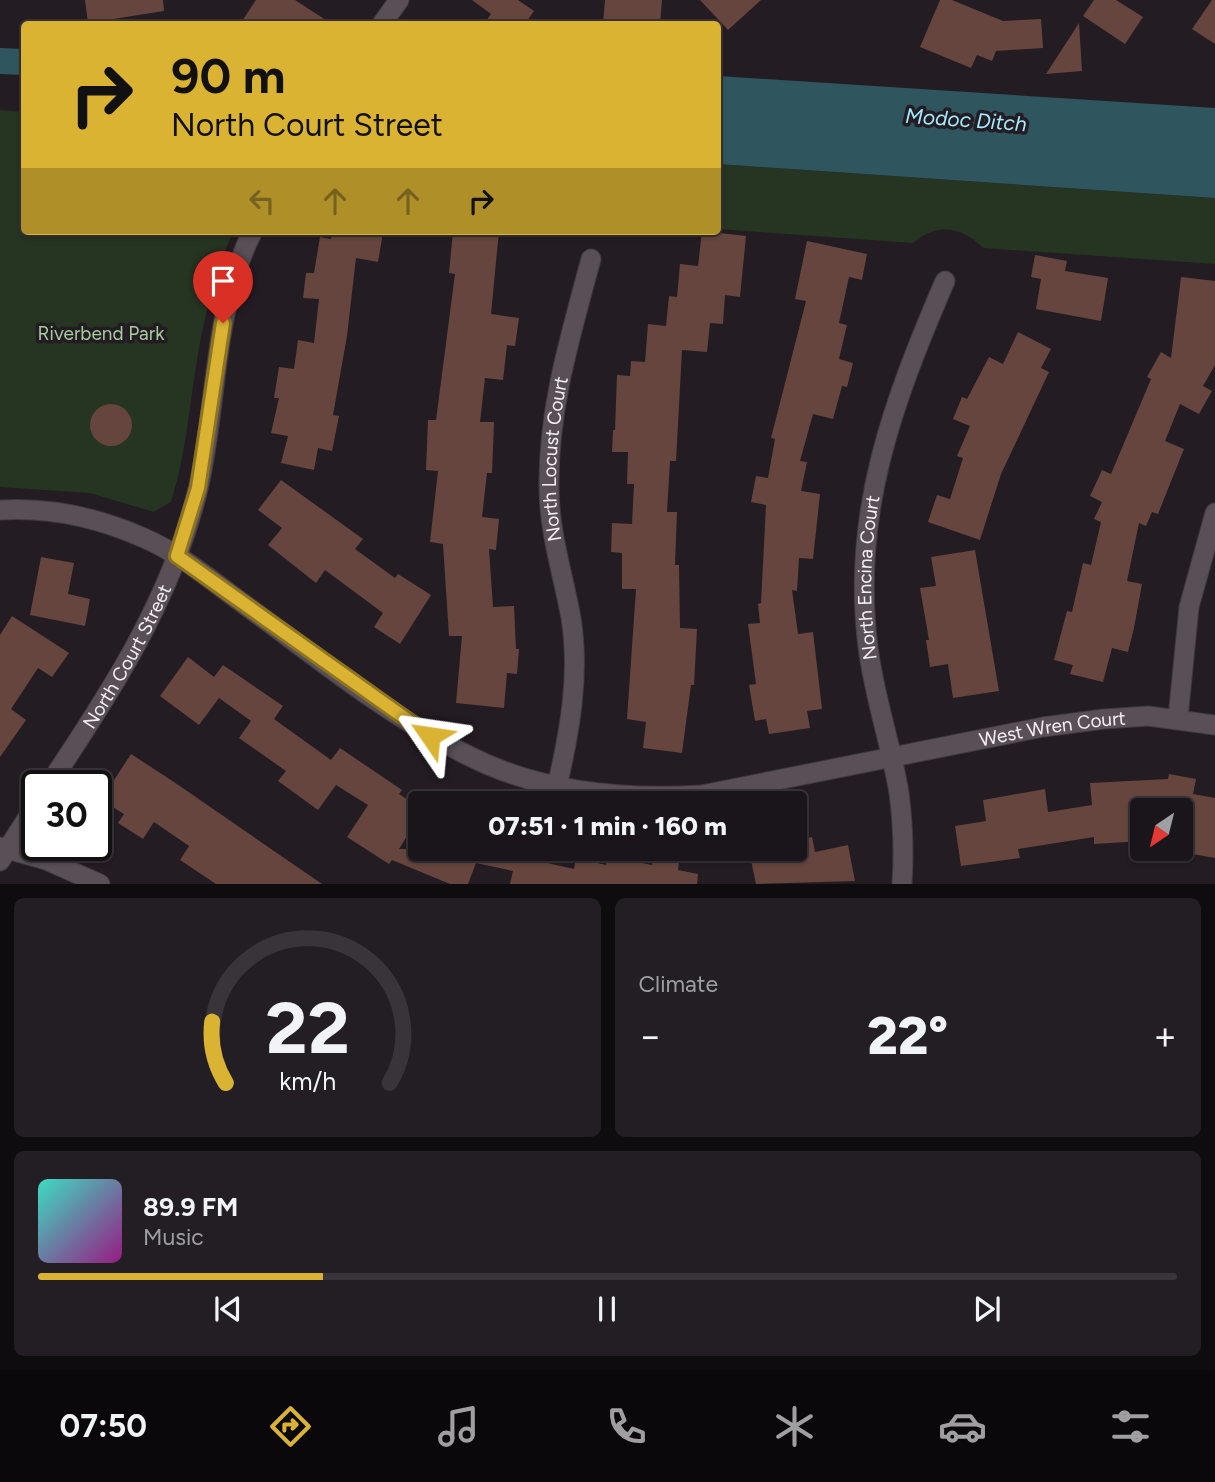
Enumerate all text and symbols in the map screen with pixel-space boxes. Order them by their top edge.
text: 90 m [171,46,286,105]
icon: right [56,49,147,140]
water label: Modoc Ditch [904,103,1028,136]
text: North Court Street [171,106,443,144]
icon: left [243,182,281,220]
icon: ahead [316,182,354,220]
icon: ahead [389,182,427,220]
icon: right [462,182,500,220]
pin [193,251,253,323]
icon: arrive [204,262,242,300]
park label: Riverbend Park [38,322,165,345]
street label: North Locust Court [538,374,573,543]
street label: North Encina Court [853,494,885,662]
street label: North Court Street [78,581,176,733]
position arrow [393,699,467,773]
street label: West Wren Court [977,707,1126,751]
speed limit sign: 30 [21,770,112,861]
north arrow [1130,798,1194,861]
map controls [1130,798,1193,861]
text: 07:51 · 1 min · 160 m [488,810,727,842]
text: Climate [639,970,718,998]
text: 22 [265,985,349,1072]
text: 22° [867,1005,948,1067]
text: − [639,1013,662,1059]
text: + [1153,1013,1177,1059]
text: km/h [279,1066,336,1096]
text: 89.9 FM [143,1191,238,1223]
text: Music [143,1223,204,1251]
icon: previous [209,1290,247,1328]
icon: pause [588,1290,626,1328]
icon: next [968,1290,1006,1328]
icon: directions [266,1402,315,1451]
icon: music [434,1402,483,1451]
icon: phone [602,1402,651,1451]
icon: climate [770,1402,819,1451]
icon: car [938,1402,987,1451]
icon: filters [1106,1402,1155,1451]
text: 07:50 [60,1407,147,1445]

